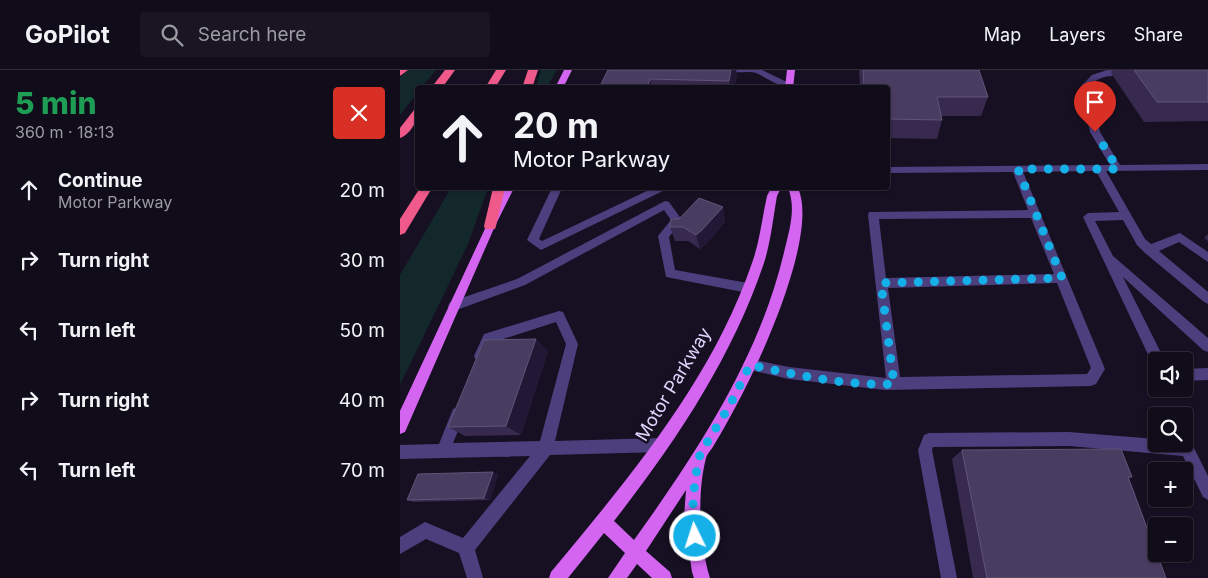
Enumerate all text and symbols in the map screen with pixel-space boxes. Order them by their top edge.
search box [140,12,490,57]
text: GoPilot [25,20,110,49]
icon: search [158,21,186,49]
text: Search here [198,23,306,46]
text: Map [984,24,1021,45]
text: Layers [1049,24,1106,45]
text: Share [1134,24,1183,45]
pin [1074,81,1116,132]
text: 5 min [15,85,97,121]
button: close [333,87,385,139]
icon: arrive [1081,88,1109,116]
text: 20 m [513,104,599,146]
icon: ahead [430,105,495,170]
text: 360 m · 18:13 [15,122,114,142]
text: Motor Parkway [513,146,670,172]
text: Continue [58,169,143,192]
icon: ahead [15,176,43,204]
text: 20 m [339,179,385,202]
text: Motor Parkway [58,192,172,212]
icon: right [15,246,43,274]
text: Turn right [58,249,149,272]
text: 30 m [339,249,385,272]
icon: left [15,316,43,344]
text: Turn left [58,319,136,342]
text: 50 m [339,319,385,342]
street label: Motor Parkway [631,323,715,445]
map controls [1148,352,1193,562]
button: sound [1148,352,1193,397]
icon: right [15,386,43,414]
text: Turn right [58,389,149,412]
text: 40 m [339,389,385,412]
button: search [1148,407,1193,452]
icon: left [15,456,43,484]
text: Turn left [58,459,136,482]
text: 70 m [341,459,385,482]
button: + [1148,462,1193,507]
position arrow [668,509,720,561]
button: − [1148,517,1193,562]

